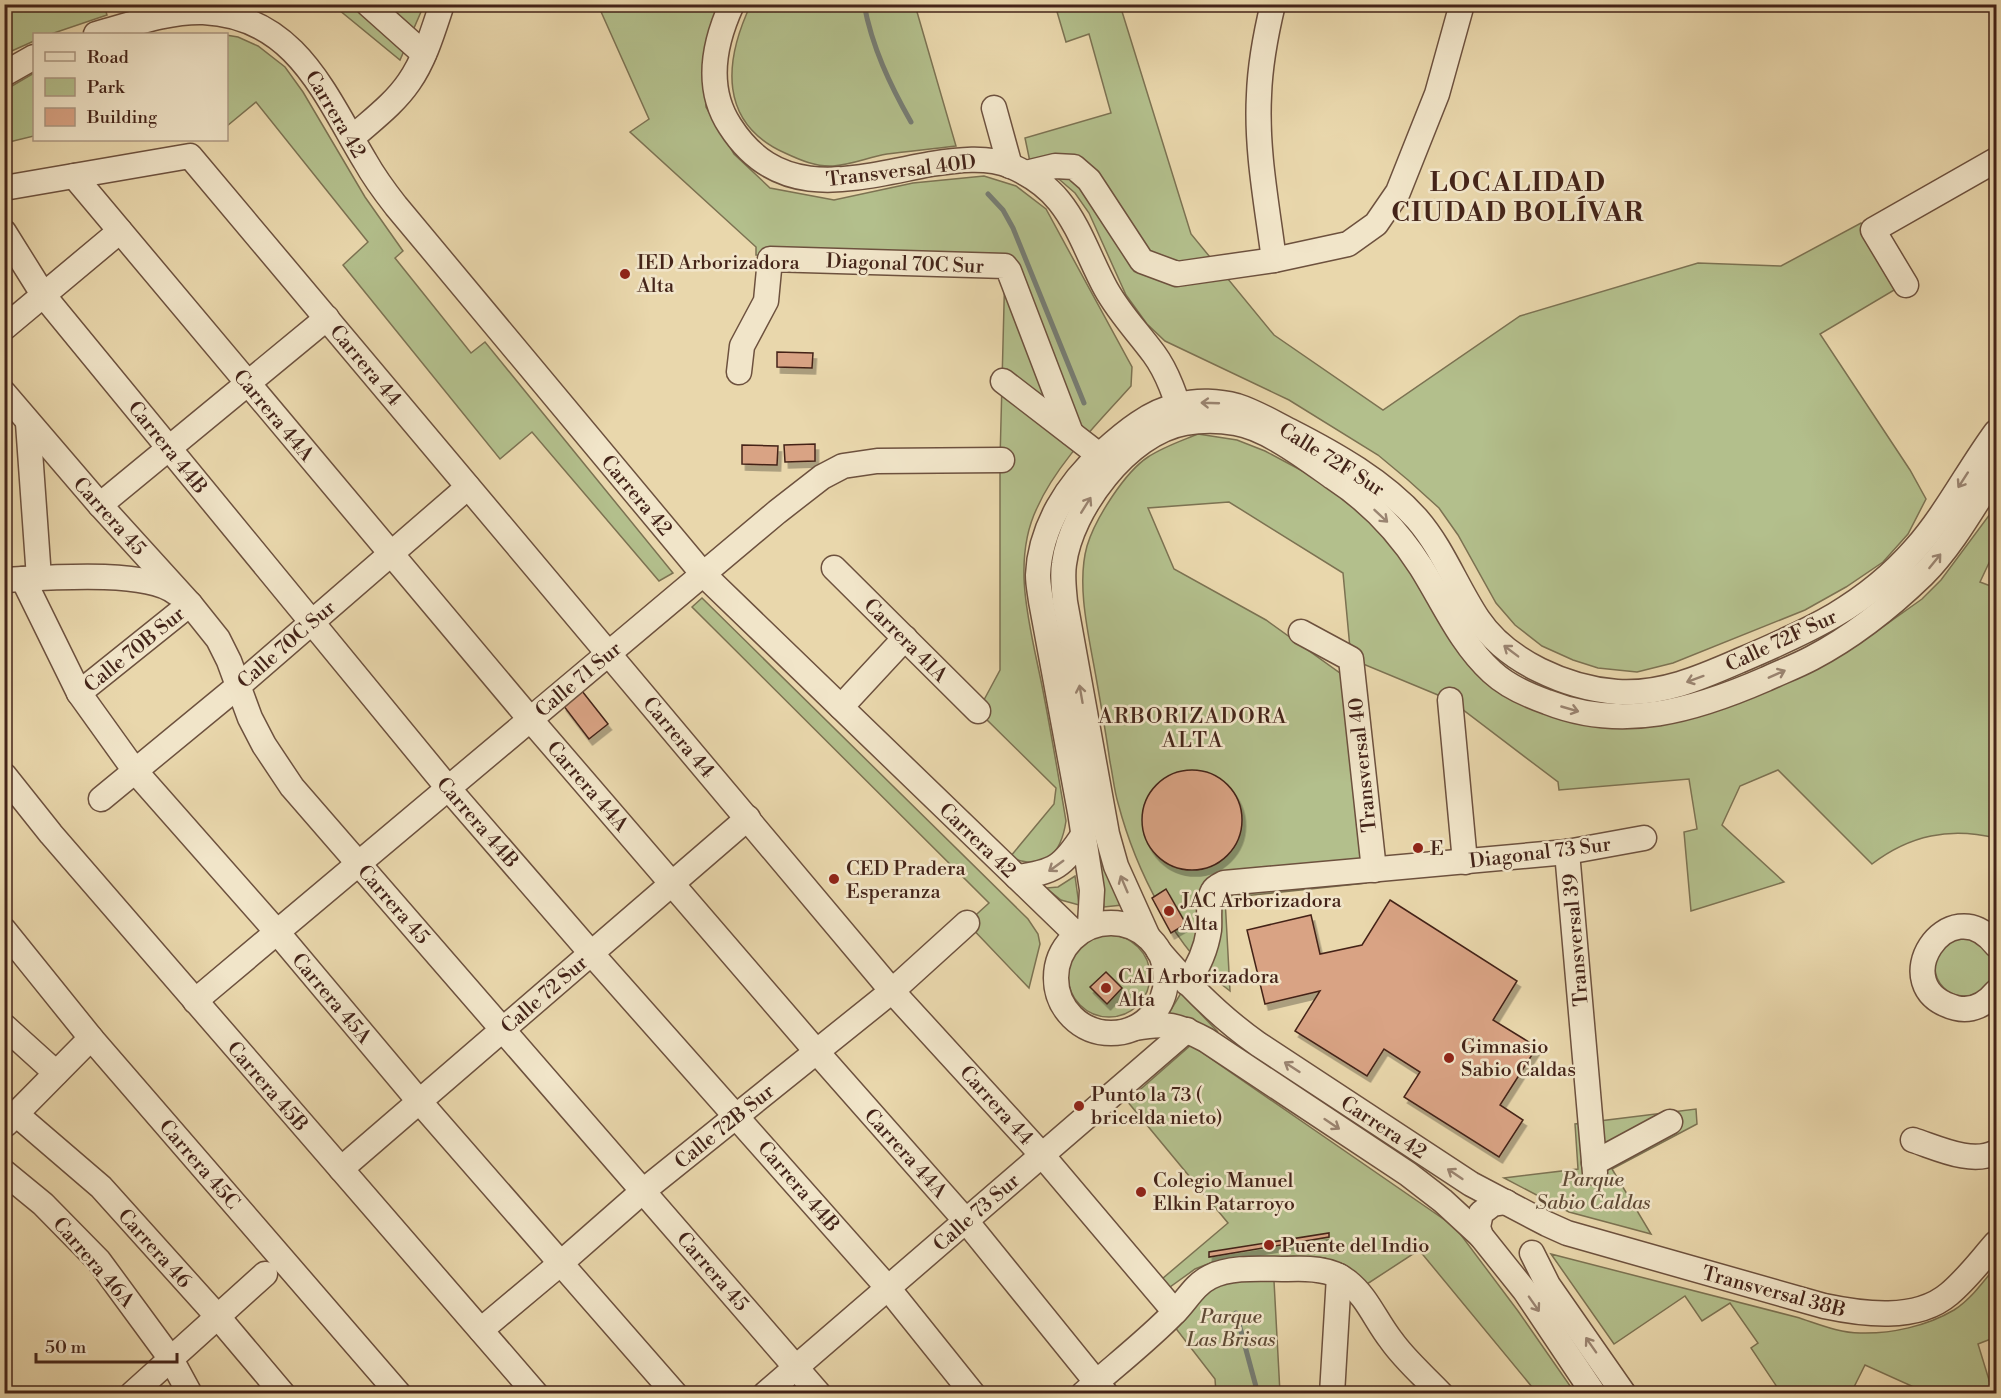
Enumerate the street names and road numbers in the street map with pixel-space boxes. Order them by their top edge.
street label: Carrera 42 [299,67,371,163]
street label: Transversal 40D [825,150,978,193]
street label: Diagonal 70C Sur [825,249,985,280]
street label: Carrera 44 [324,320,406,412]
street label: Carrera 44A [227,365,319,468]
street label: Carrera 44B [122,396,212,500]
street label: Calle 72F Sur [1274,418,1389,503]
street label: Carrera 42 [595,451,677,541]
street label: Carrera 45 [67,473,151,561]
street label: Carrera 41A [858,594,953,689]
street label: Calle 70C Sur [233,595,342,695]
street label: Calle 70B Sur [79,602,191,698]
street label: Calle 72F Sur [1722,605,1842,678]
street label: Calle 71 Sur [531,637,627,723]
street label: Carrera 44 [637,692,719,784]
street label: Transversal 40 [1344,696,1383,834]
street label: Carrera 44A [541,736,634,838]
street label: Carrera 44B [431,772,523,874]
street label: Carrera 42 [933,798,1021,884]
street label: Diagonal 73 Sur [1468,832,1613,875]
street label: Carrera 45 [352,860,434,950]
street label: Transversal 39 [1558,872,1595,1007]
street label: Carrera 45A [286,948,377,1050]
street label: Calle 72 Sur [496,950,594,1040]
street label: Carrera 45B [221,1037,313,1137]
street label: Carrera 44 [954,1061,1038,1151]
street label: Calle 72B Sur [670,1079,780,1175]
street label: Carrera 42 [1335,1091,1431,1165]
street label: Carrera 44A [858,1104,953,1205]
street label: Carrera 45C [153,1115,245,1215]
street label: Carrera 44B [752,1136,844,1238]
street label: Calle 73 Sur [929,1169,1026,1258]
street label: Carrera 46 [112,1204,196,1294]
street label: Carrera 46A [47,1213,140,1314]
street label: Carrera 45 [671,1227,753,1317]
street label: Transversal 38B [1699,1261,1848,1324]

